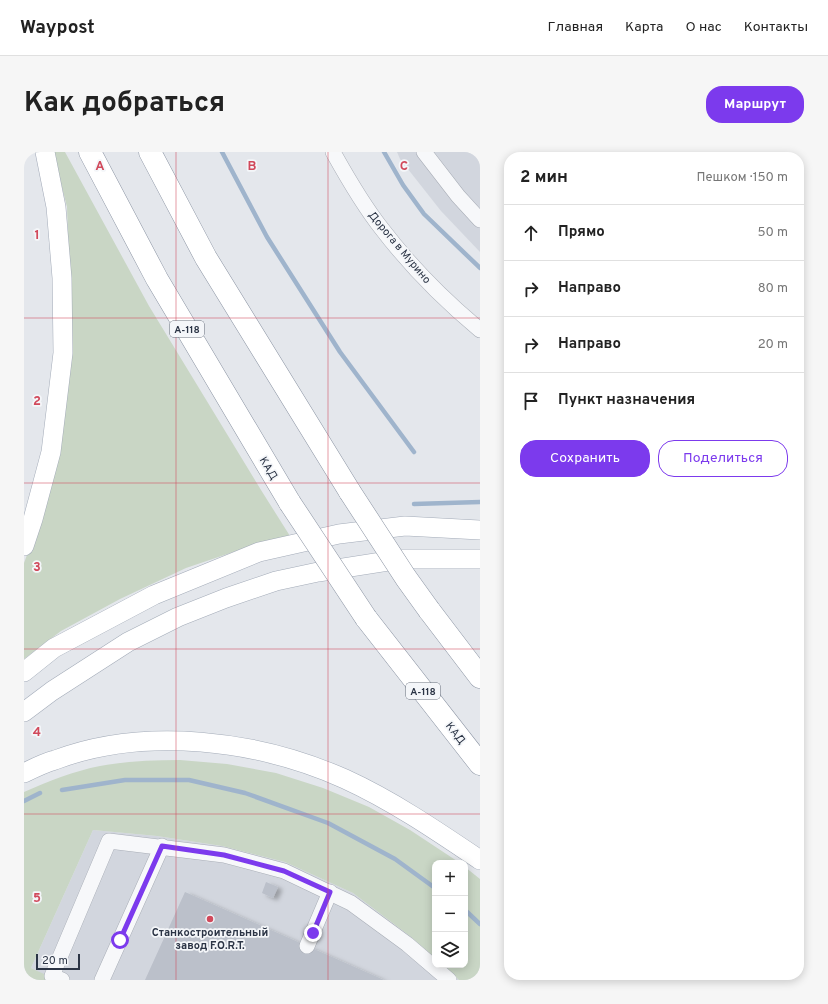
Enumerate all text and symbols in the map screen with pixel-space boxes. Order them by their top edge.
text: Waypost [20,16,95,40]
text: Главная [548,19,603,36]
text: Карта [625,19,663,36]
text: О нас [685,19,722,36]
text: Контакты [744,19,808,36]
text: Как добраться [24,86,225,122]
button: Маршрут [706,86,804,123]
text: A [95,159,105,175]
text: B [248,159,257,175]
text: C [400,159,408,175]
text: 2 мин [520,167,568,189]
text: Пешком · 150 m [696,170,788,186]
street label: Дорога в Мурино [365,209,434,287]
icon: ahead [520,222,542,244]
text: Прямо [558,223,605,242]
text: 50 m [758,225,788,241]
text: 1 [34,228,40,244]
icon: right [520,278,542,300]
text: Направо [558,279,621,298]
text: 80 m [758,281,788,297]
road number: А-118 [170,321,204,337]
icon: right [520,334,542,356]
text: Направо [558,335,621,354]
text: 20 m [758,337,788,353]
icon: arrive [520,390,542,412]
text: Пункт назначения [558,391,695,410]
text: 2 [33,394,41,410]
button: Сохранить [520,440,650,477]
button: Поделиться [658,440,788,477]
street label: КАД [256,454,280,483]
text: 3 [33,560,41,576]
road number: А-118 [406,683,440,699]
street label: КАД [442,720,468,748]
text: 4 [33,725,41,741]
map controls [432,860,468,968]
button: + [432,860,468,896]
text: 5 [33,891,41,907]
button: − [432,896,468,932]
marker: Станкостроительный завод F.O.R.T. [205,914,215,924]
route end [304,924,322,942]
place label: Станкостроительный завод F.O.R.T. [152,926,268,953]
route start [111,931,129,949]
button: layers [432,932,468,968]
scale bar [36,952,80,971]
text: 20 m [42,954,68,968]

